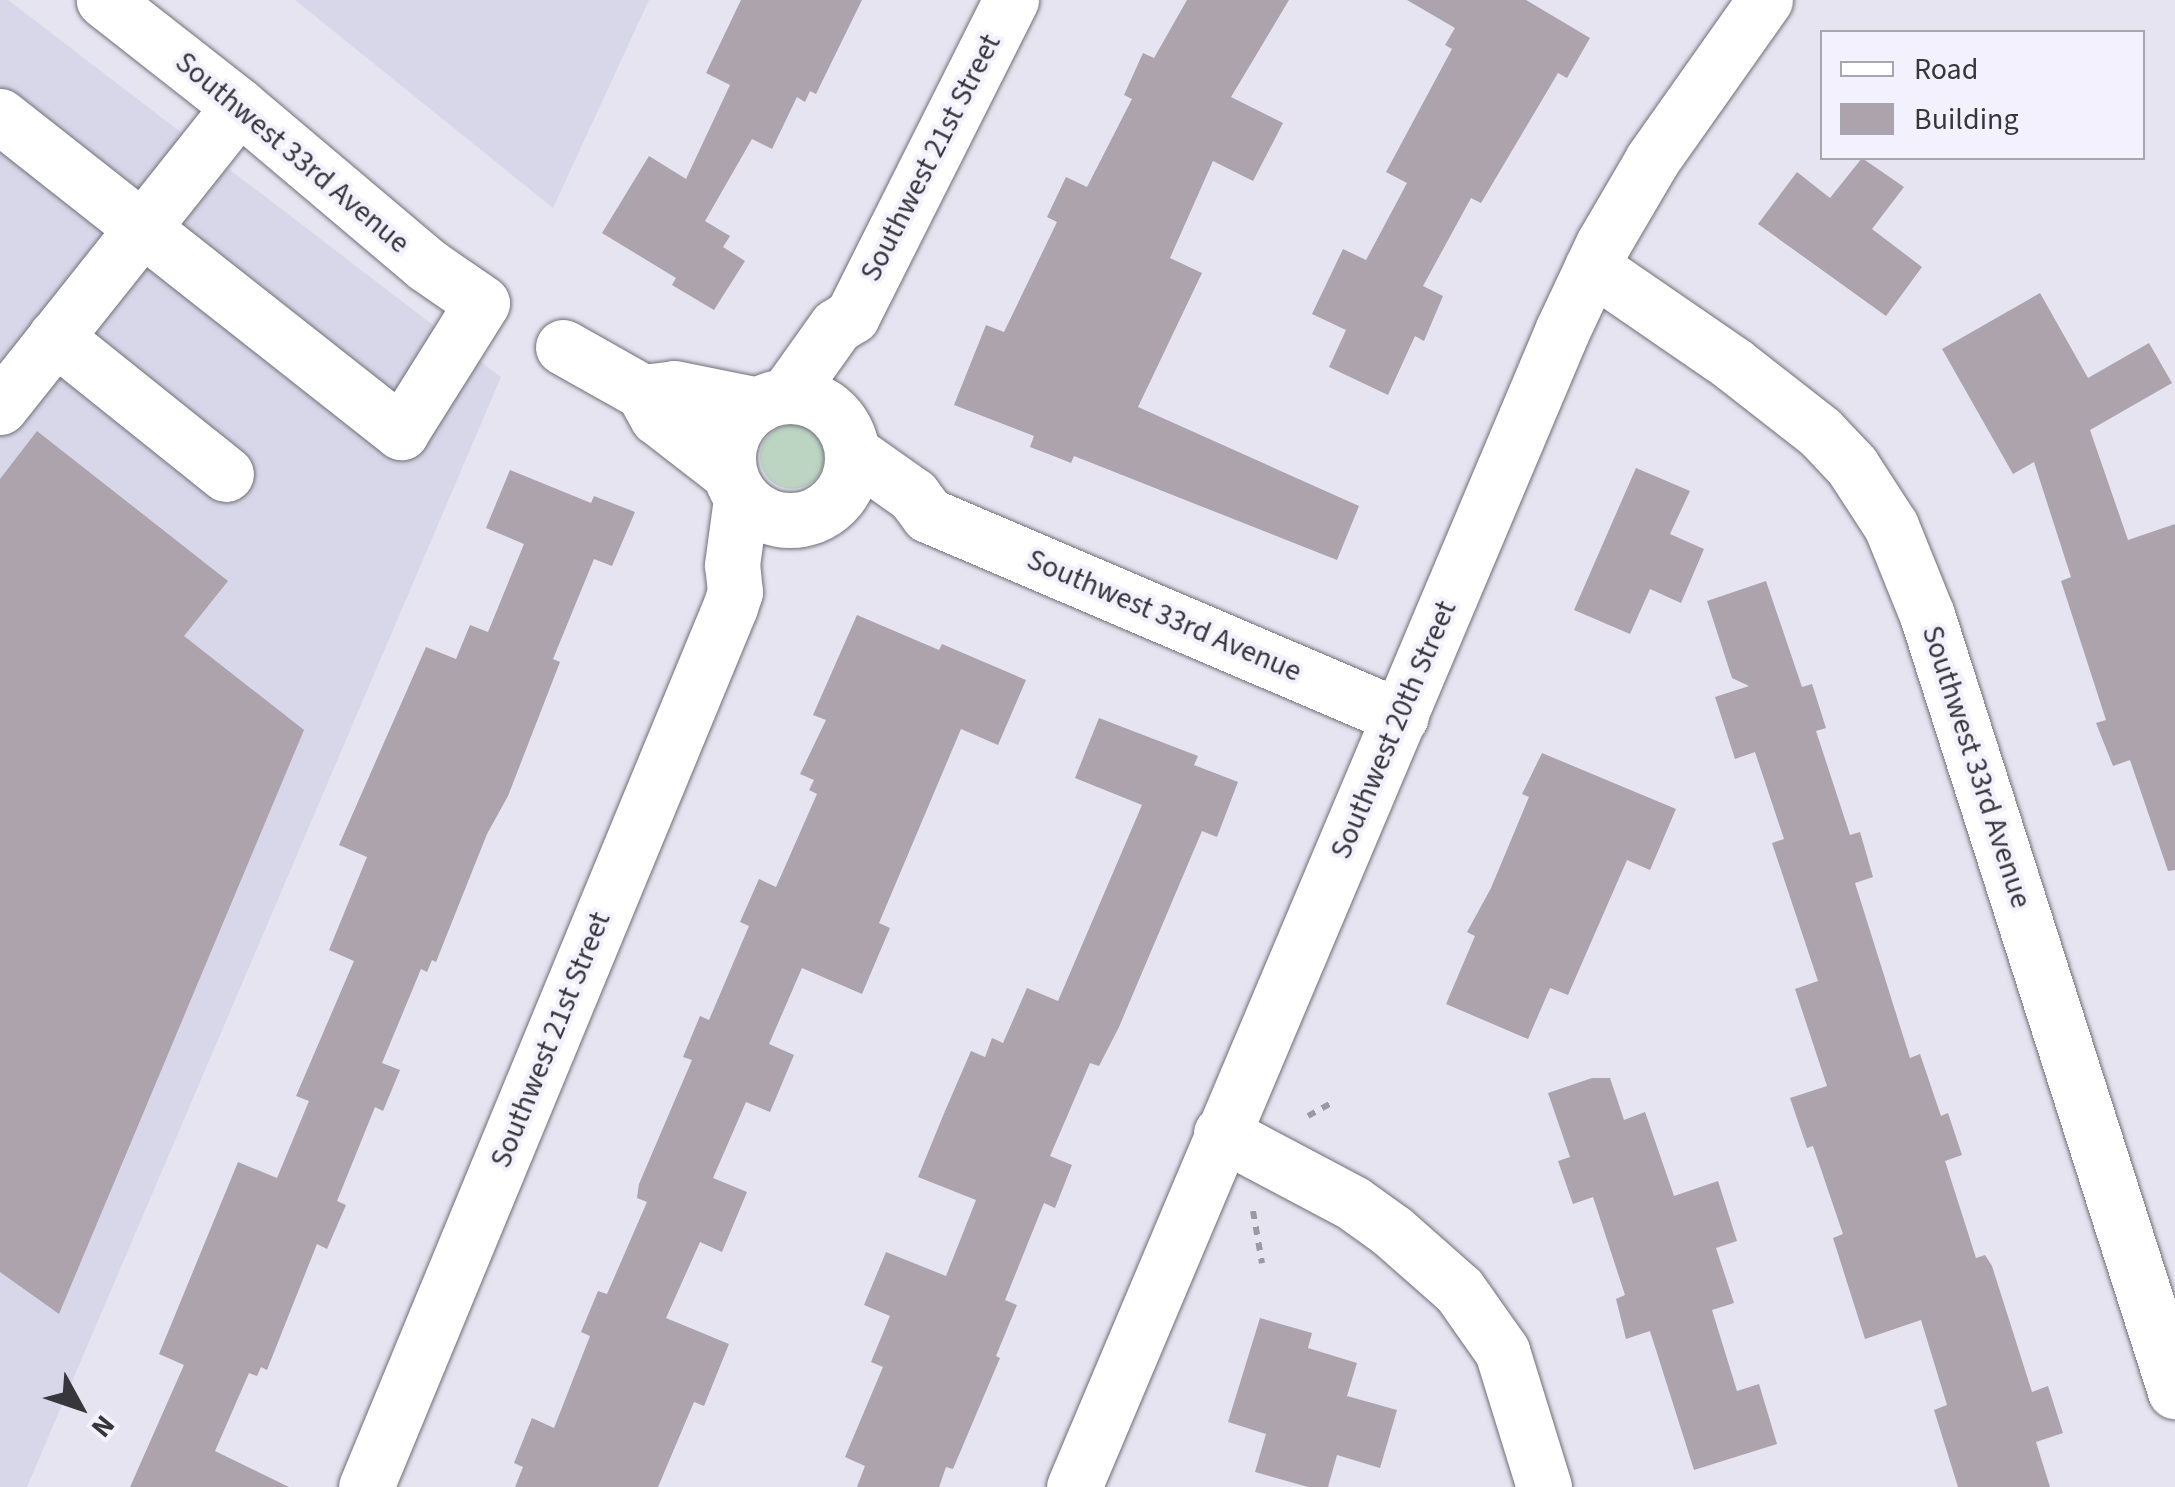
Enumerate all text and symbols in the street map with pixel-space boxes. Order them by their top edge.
street label: Southwest 21st Street [853,28,1009,288]
legend [1820,30,2145,160]
street label: Southwest 33rd Avenue [168,45,416,261]
text: Road [1914,48,1978,91]
text: Building [1914,98,2019,141]
street label: Southwest 33rd Avenue [1021,542,1307,690]
street label: Southwest 20th Street [1323,596,1465,864]
street label: Southwest 33rd Avenue [1913,621,2039,913]
street label: Southwest 21st Street [483,907,619,1173]
north arrow [30,1357,130,1457]
text: N [82,1406,124,1446]

